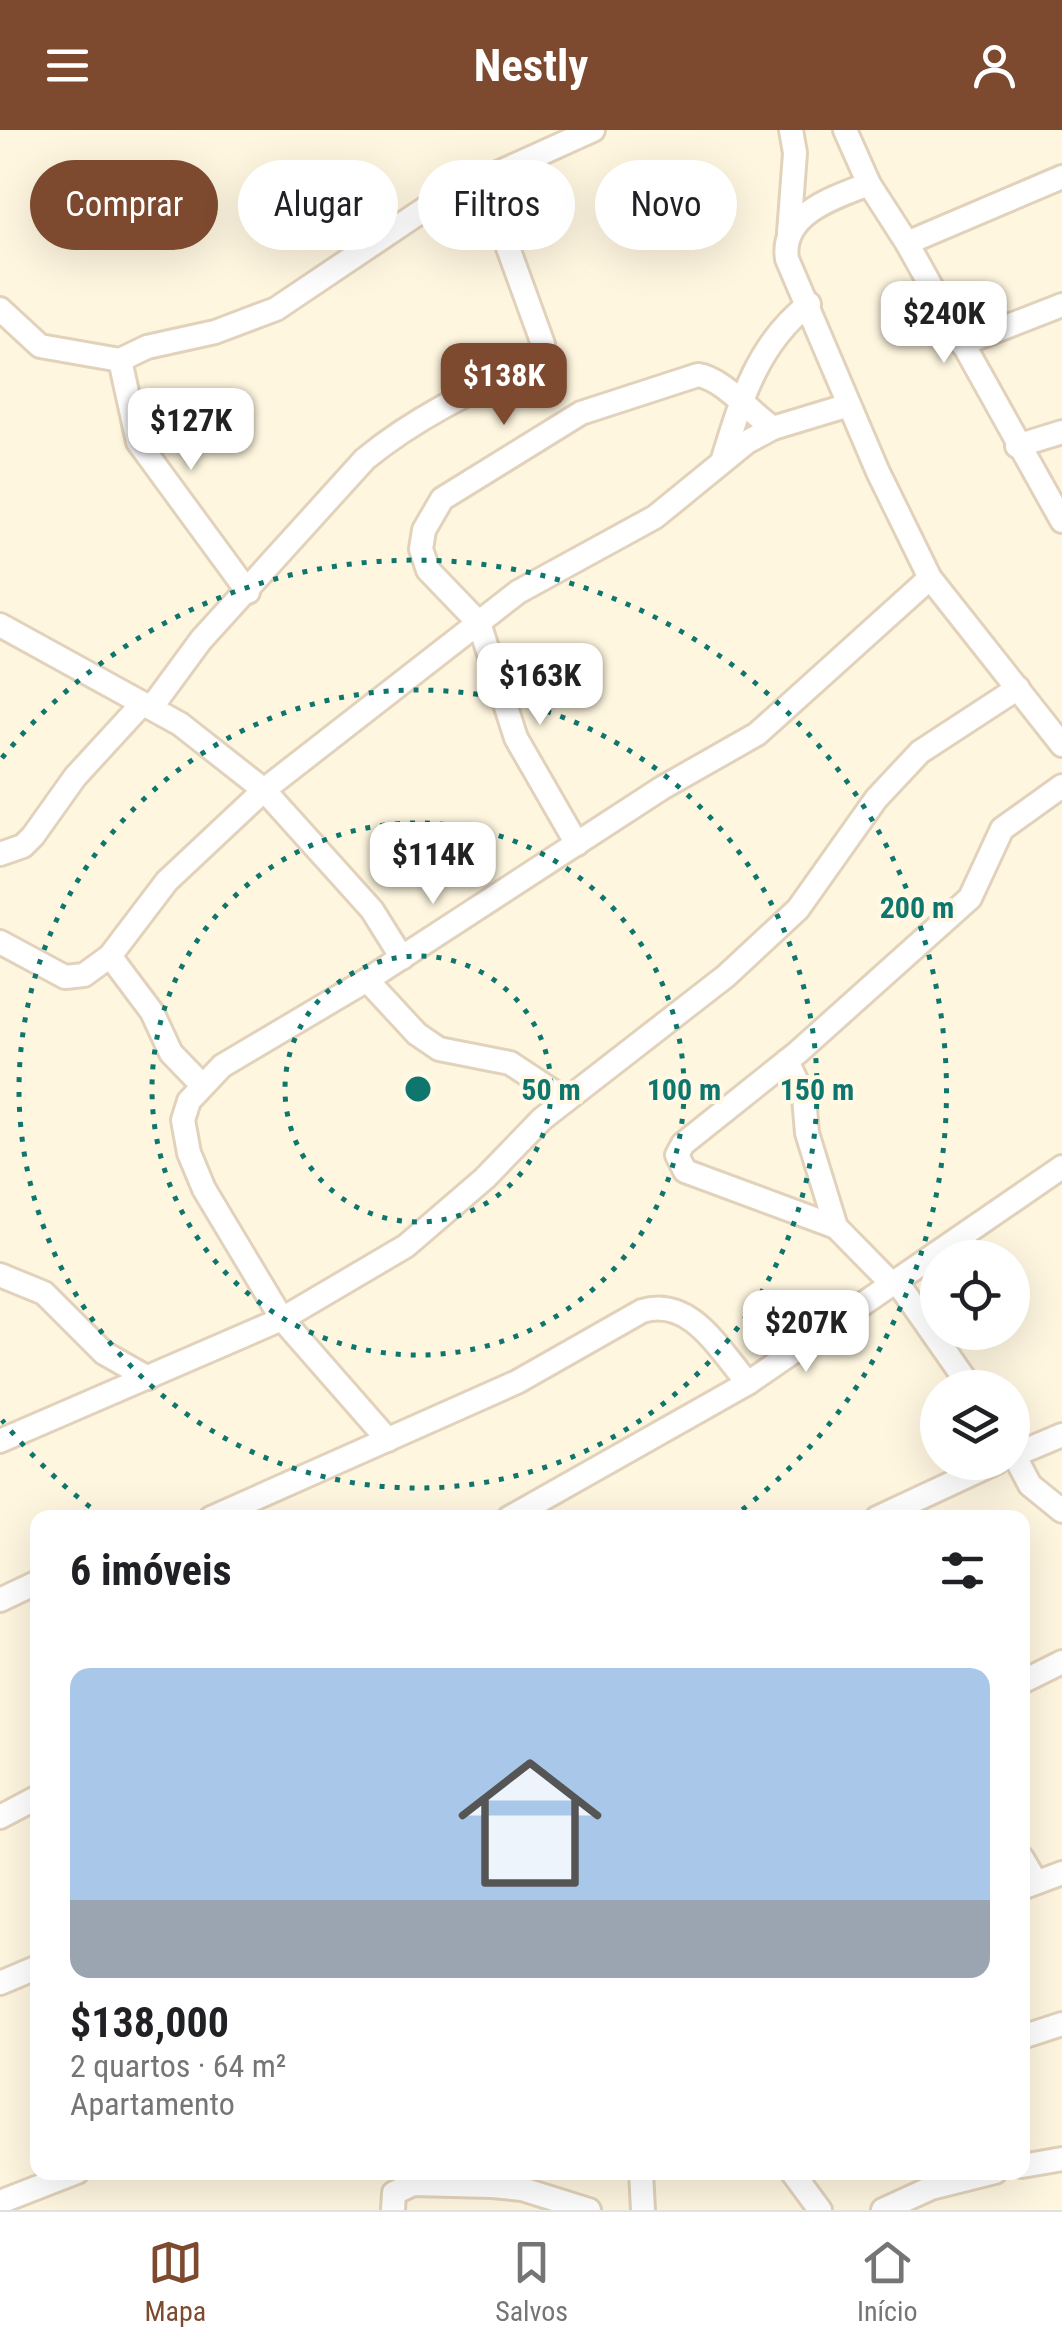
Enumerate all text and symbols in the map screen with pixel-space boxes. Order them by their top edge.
icon: menu [40,38,95,93]
icon: person [967,38,1022,93]
text: Nestly [474,39,588,92]
chip: Comprar [30,160,218,250]
chip: Alugar [238,160,398,250]
chip: Filtros [418,160,575,250]
chip: Novo [595,160,737,250]
pin: $240K [874,281,1014,366]
text: $240K [903,294,985,332]
pin: $138K [434,343,574,428]
text: $138K [463,356,545,394]
pin: $127K [121,388,261,473]
text: $127K [150,401,232,439]
pin: $163K [470,643,610,728]
text: $163K [499,656,581,694]
pin: $114K [363,822,503,907]
text: $114K [392,835,474,873]
text: 200 m [880,890,954,925]
centre of rings [400,1071,436,1107]
text: 50 m [521,1072,581,1107]
text: 100 m [647,1072,721,1107]
text: 150 m [780,1072,854,1107]
map controls [920,1240,1030,1480]
button: locate [920,1240,1030,1350]
pin: $207K [736,1290,876,1375]
text: $207K [765,1303,847,1341]
button: layers [920,1370,1030,1480]
icon: filters [935,1543,990,1598]
text: 6 imóveis [70,1546,232,1595]
icon: home [440,1733,620,1913]
text: $138,000 [70,1998,229,2047]
text: 2 quartos · 64 m² [70,2047,286,2085]
text: Apartamento [70,2085,235,2123]
tab: Mapa [144,2235,206,2328]
tab: Salvos [495,2235,568,2328]
tab: Início [857,2235,918,2328]

